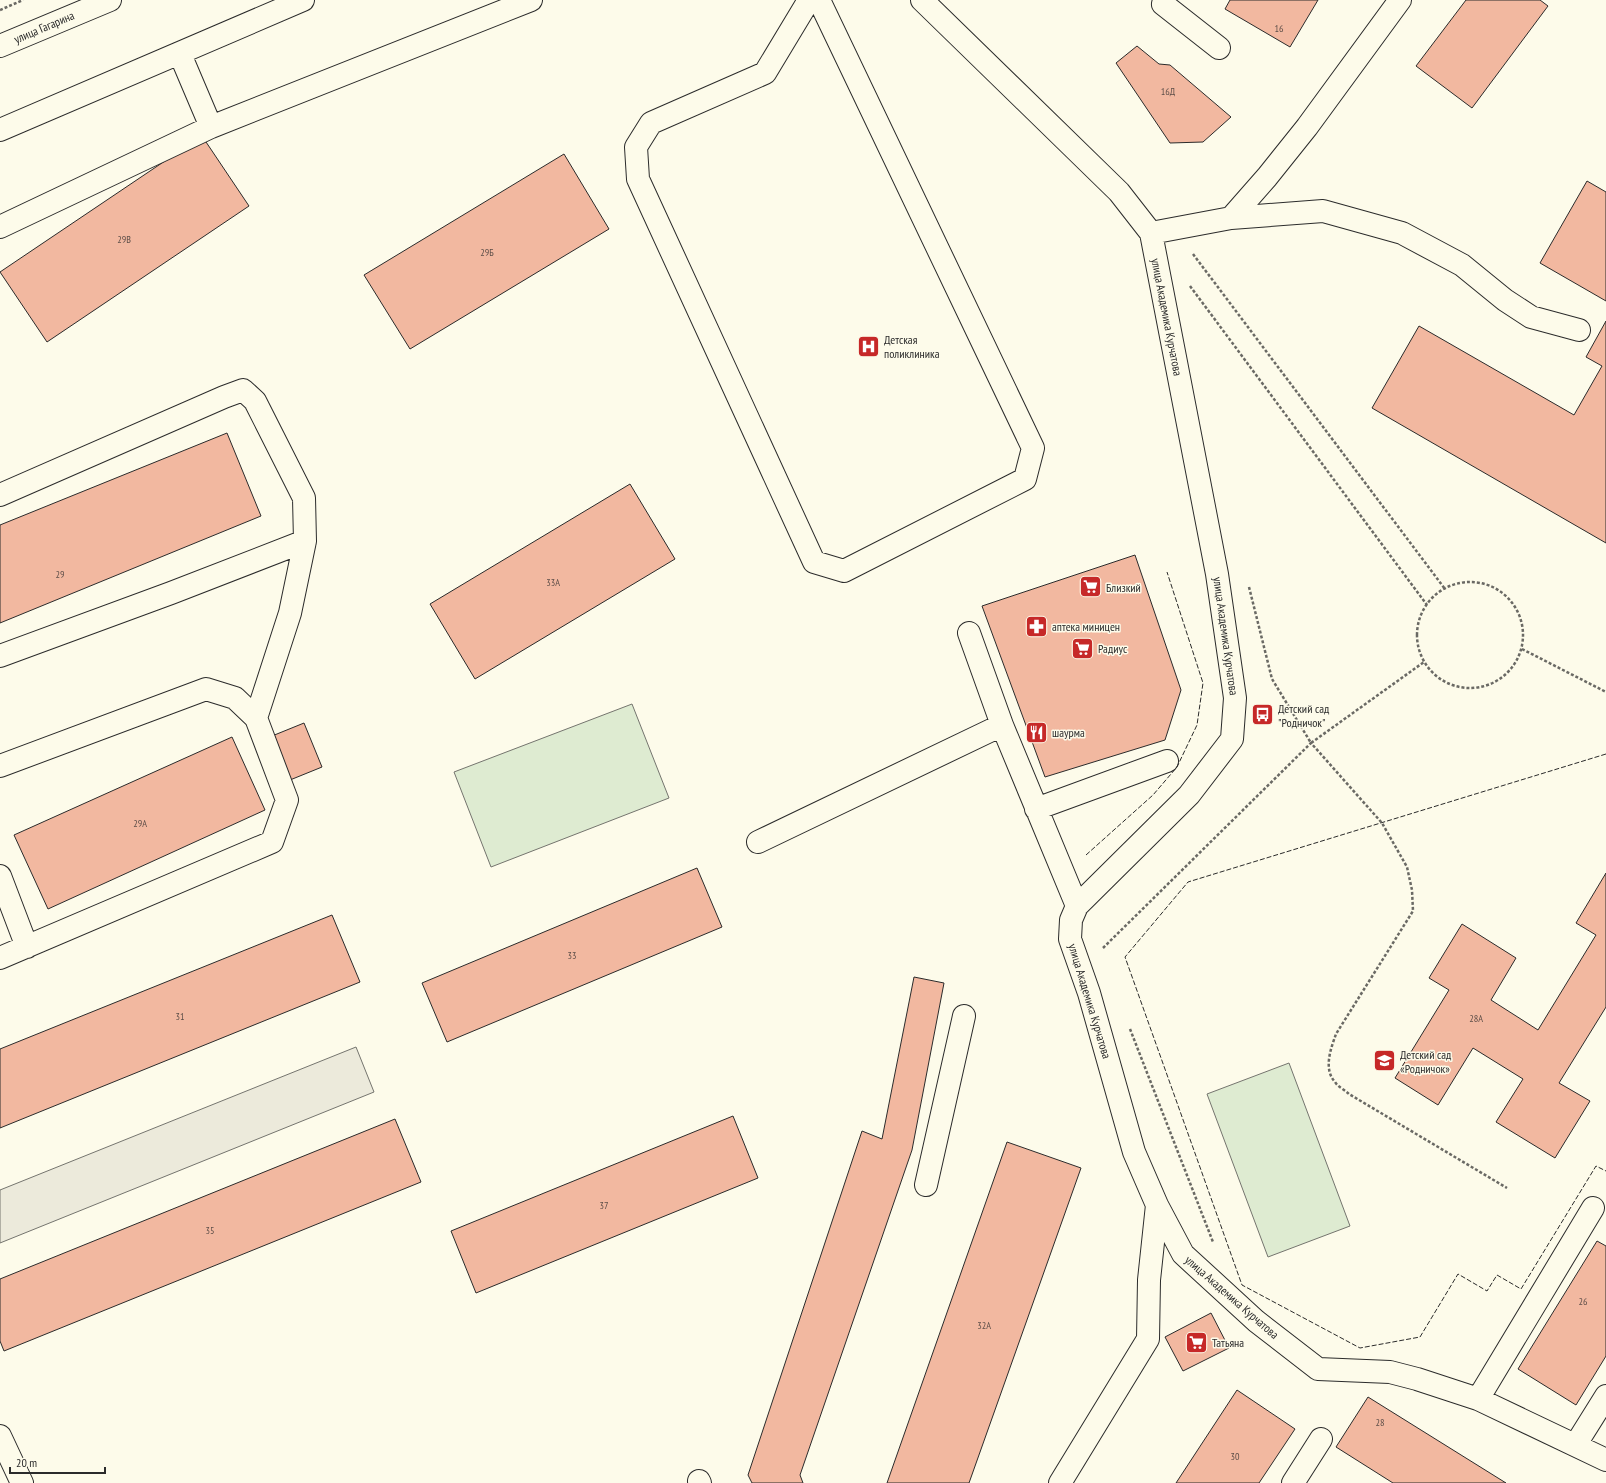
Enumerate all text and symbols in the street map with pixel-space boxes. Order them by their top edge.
street label: улица Гагарина [12,8,77,46]
house number: 16 [1275,22,1284,35]
house number: 16Д [1161,85,1176,98]
house number: 29В [117,233,131,246]
house number: 29Б [480,246,494,259]
street label: улица Академика Курчатова [1148,257,1186,377]
place label: Детская поликлиника [884,332,940,361]
hospital icon: Детская поликлиника [855,333,881,359]
house number: 29 [56,568,65,581]
supermarket icon: Близкий [1078,574,1104,600]
house number: 33А [546,576,560,589]
street label: улица Академика Курчатова [1210,576,1242,696]
place label: Близкий [1106,580,1141,595]
pharmacy icon: аптека миницен [1023,613,1049,639]
place label: аптека миницен [1052,619,1120,634]
supermarket icon: Радиус [1069,635,1095,661]
place label: Радиус [1098,641,1128,656]
place label: Детский сад "Родничок" [1278,701,1330,730]
bus stop icon: Детский сад "Родничок" [1250,702,1276,728]
restaurant icon: шаурма [1023,719,1049,745]
place label: шаурма [1052,725,1085,740]
house number: 29А [133,817,147,830]
street label: улица Академика Курчатова [1065,942,1115,1060]
house number: 33 [568,949,577,962]
house number: 31 [176,1010,185,1023]
house number: 28А [1469,1012,1483,1025]
place label: Детский сад «Родничок» [1400,1047,1452,1076]
school or university icon: Детский сад «Родничок» [1371,1048,1397,1074]
house number: 37 [600,1199,609,1212]
house number: 35 [206,1224,215,1237]
street label: улица Академика Курчатова [1182,1252,1282,1342]
house number: 26 [1579,1295,1588,1308]
house number: 32А [977,1319,991,1332]
supermarket icon: Татьяна [1184,1329,1210,1355]
place label: Татьяна [1212,1335,1244,1350]
house number: 28 [1376,1416,1385,1429]
scale bar [10,1449,105,1475]
house number: 30 [1231,1450,1240,1463]
text: 20 m [16,1455,37,1470]

